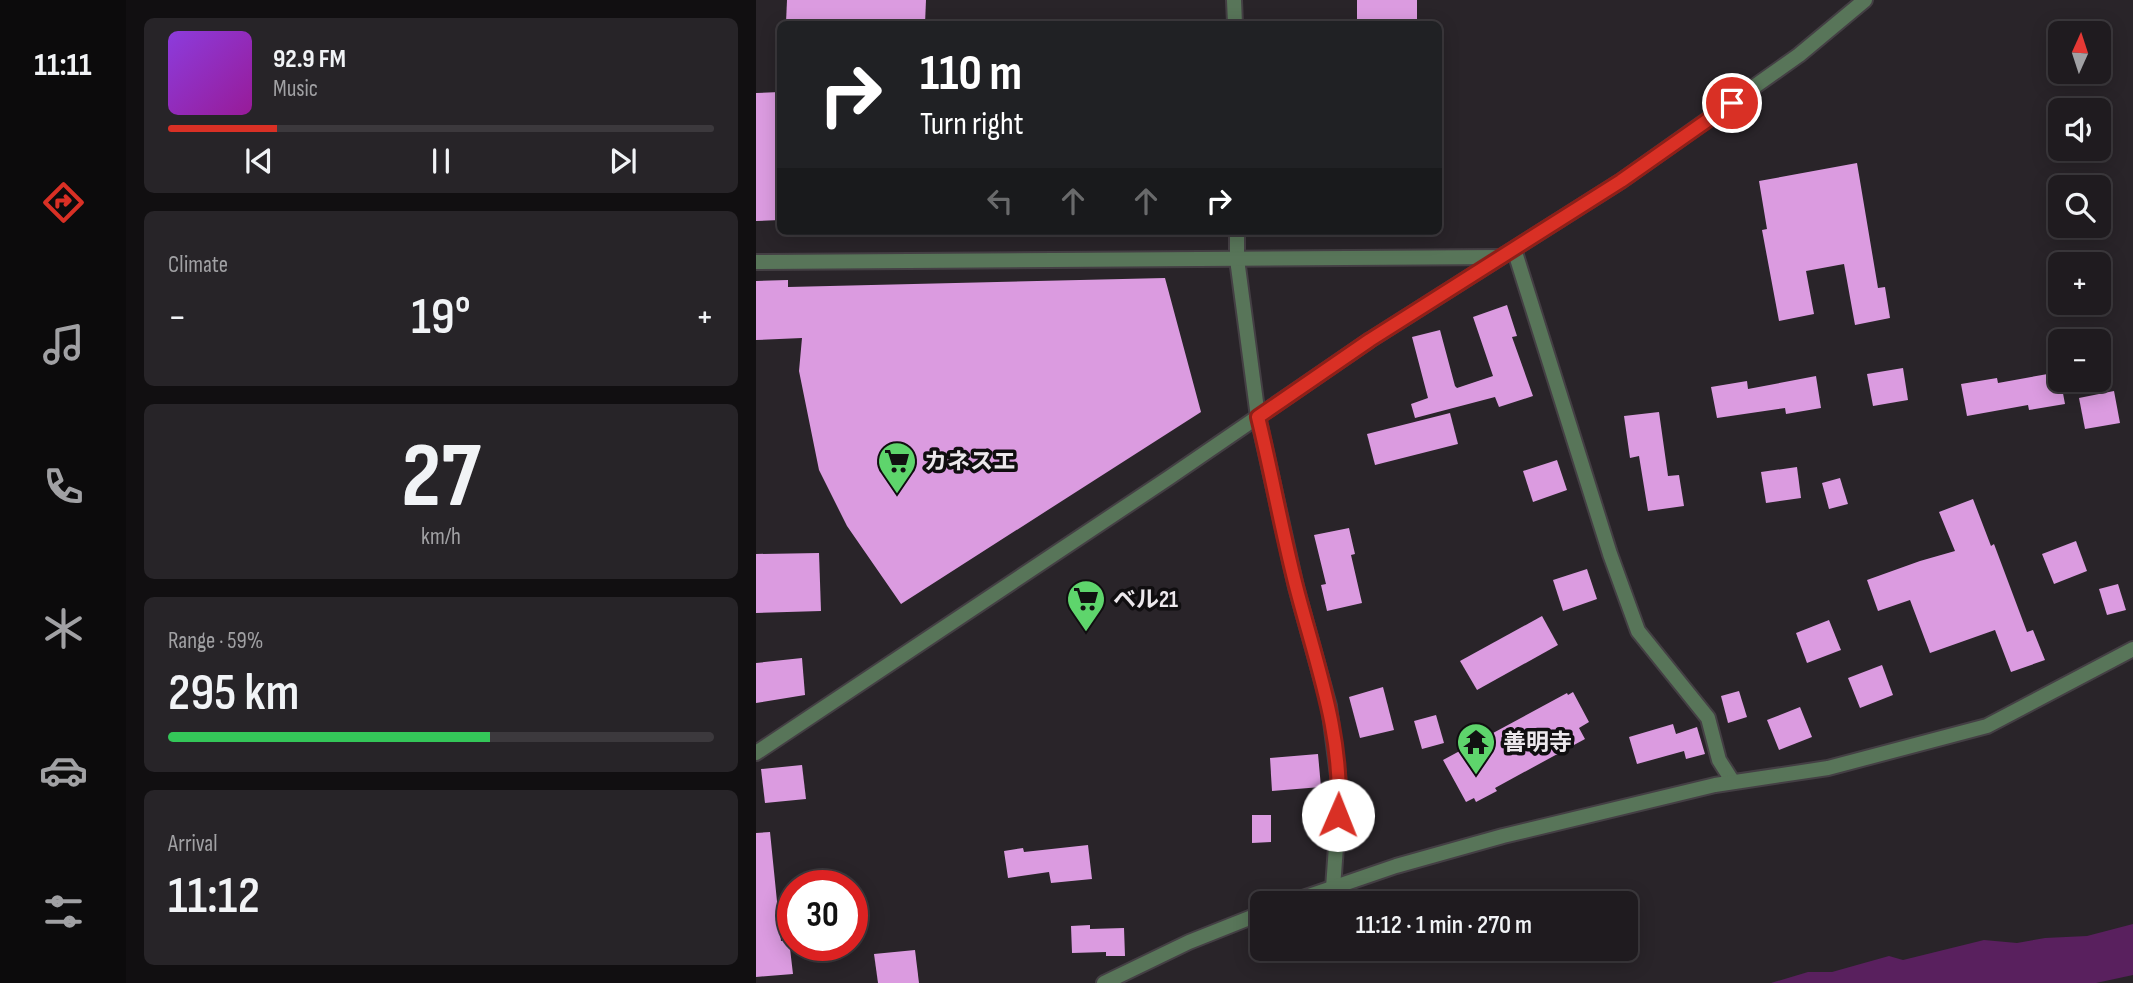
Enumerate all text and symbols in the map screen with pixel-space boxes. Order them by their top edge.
north arrow [2048,21,2110,84]
map controls [2048,21,2111,392]
text: 92.9 FM [273,44,346,75]
text: 110 m [920,45,1022,104]
text: 11:11 [34,46,92,85]
icon: right [805,49,896,140]
pin [1702,73,1762,133]
text: Music [273,75,318,103]
icon: arrive [1713,84,1751,122]
button: sound [2048,98,2111,161]
text: Turn right [920,105,1024,144]
icon: previous [240,142,278,180]
icon: pause [422,142,460,180]
icon: next [604,142,642,180]
button: search [2048,175,2111,238]
icon: directions [39,178,88,227]
icon: left [981,182,1019,220]
icon: ahead [1054,182,1092,220]
icon: ahead [1127,182,1165,220]
icon: right [1200,182,1238,220]
text: Climate [168,251,228,279]
button: + [2048,252,2111,315]
text: 19° [411,286,471,349]
text: − [168,295,187,340]
text: + [695,295,714,340]
icon: music [39,320,88,369]
button: − [2048,329,2111,392]
text: 27 [401,423,481,532]
supermarket icon: カネスエ [876,440,918,495]
place label: カネスエ [924,448,1016,476]
icon: phone [39,462,88,511]
text: km/h [421,523,461,551]
supermarket icon: ベル21 [1065,578,1107,633]
place label: ベル21 [1113,586,1178,614]
icon: climate [39,604,88,653]
text: Range · 59% [168,627,263,655]
text: 295 km [168,662,299,725]
temple icon: 善明寺 [1455,721,1497,776]
place label: 善明寺 [1503,729,1572,757]
icon: car [39,746,88,795]
position arrow [1301,778,1375,852]
text: Arrival [168,830,217,858]
text: 11:12 [168,865,260,928]
speed limit sign: 30 [777,870,868,961]
icon: filters [39,887,88,936]
text: 11:12 · 1 min · 270 m [1356,910,1532,941]

